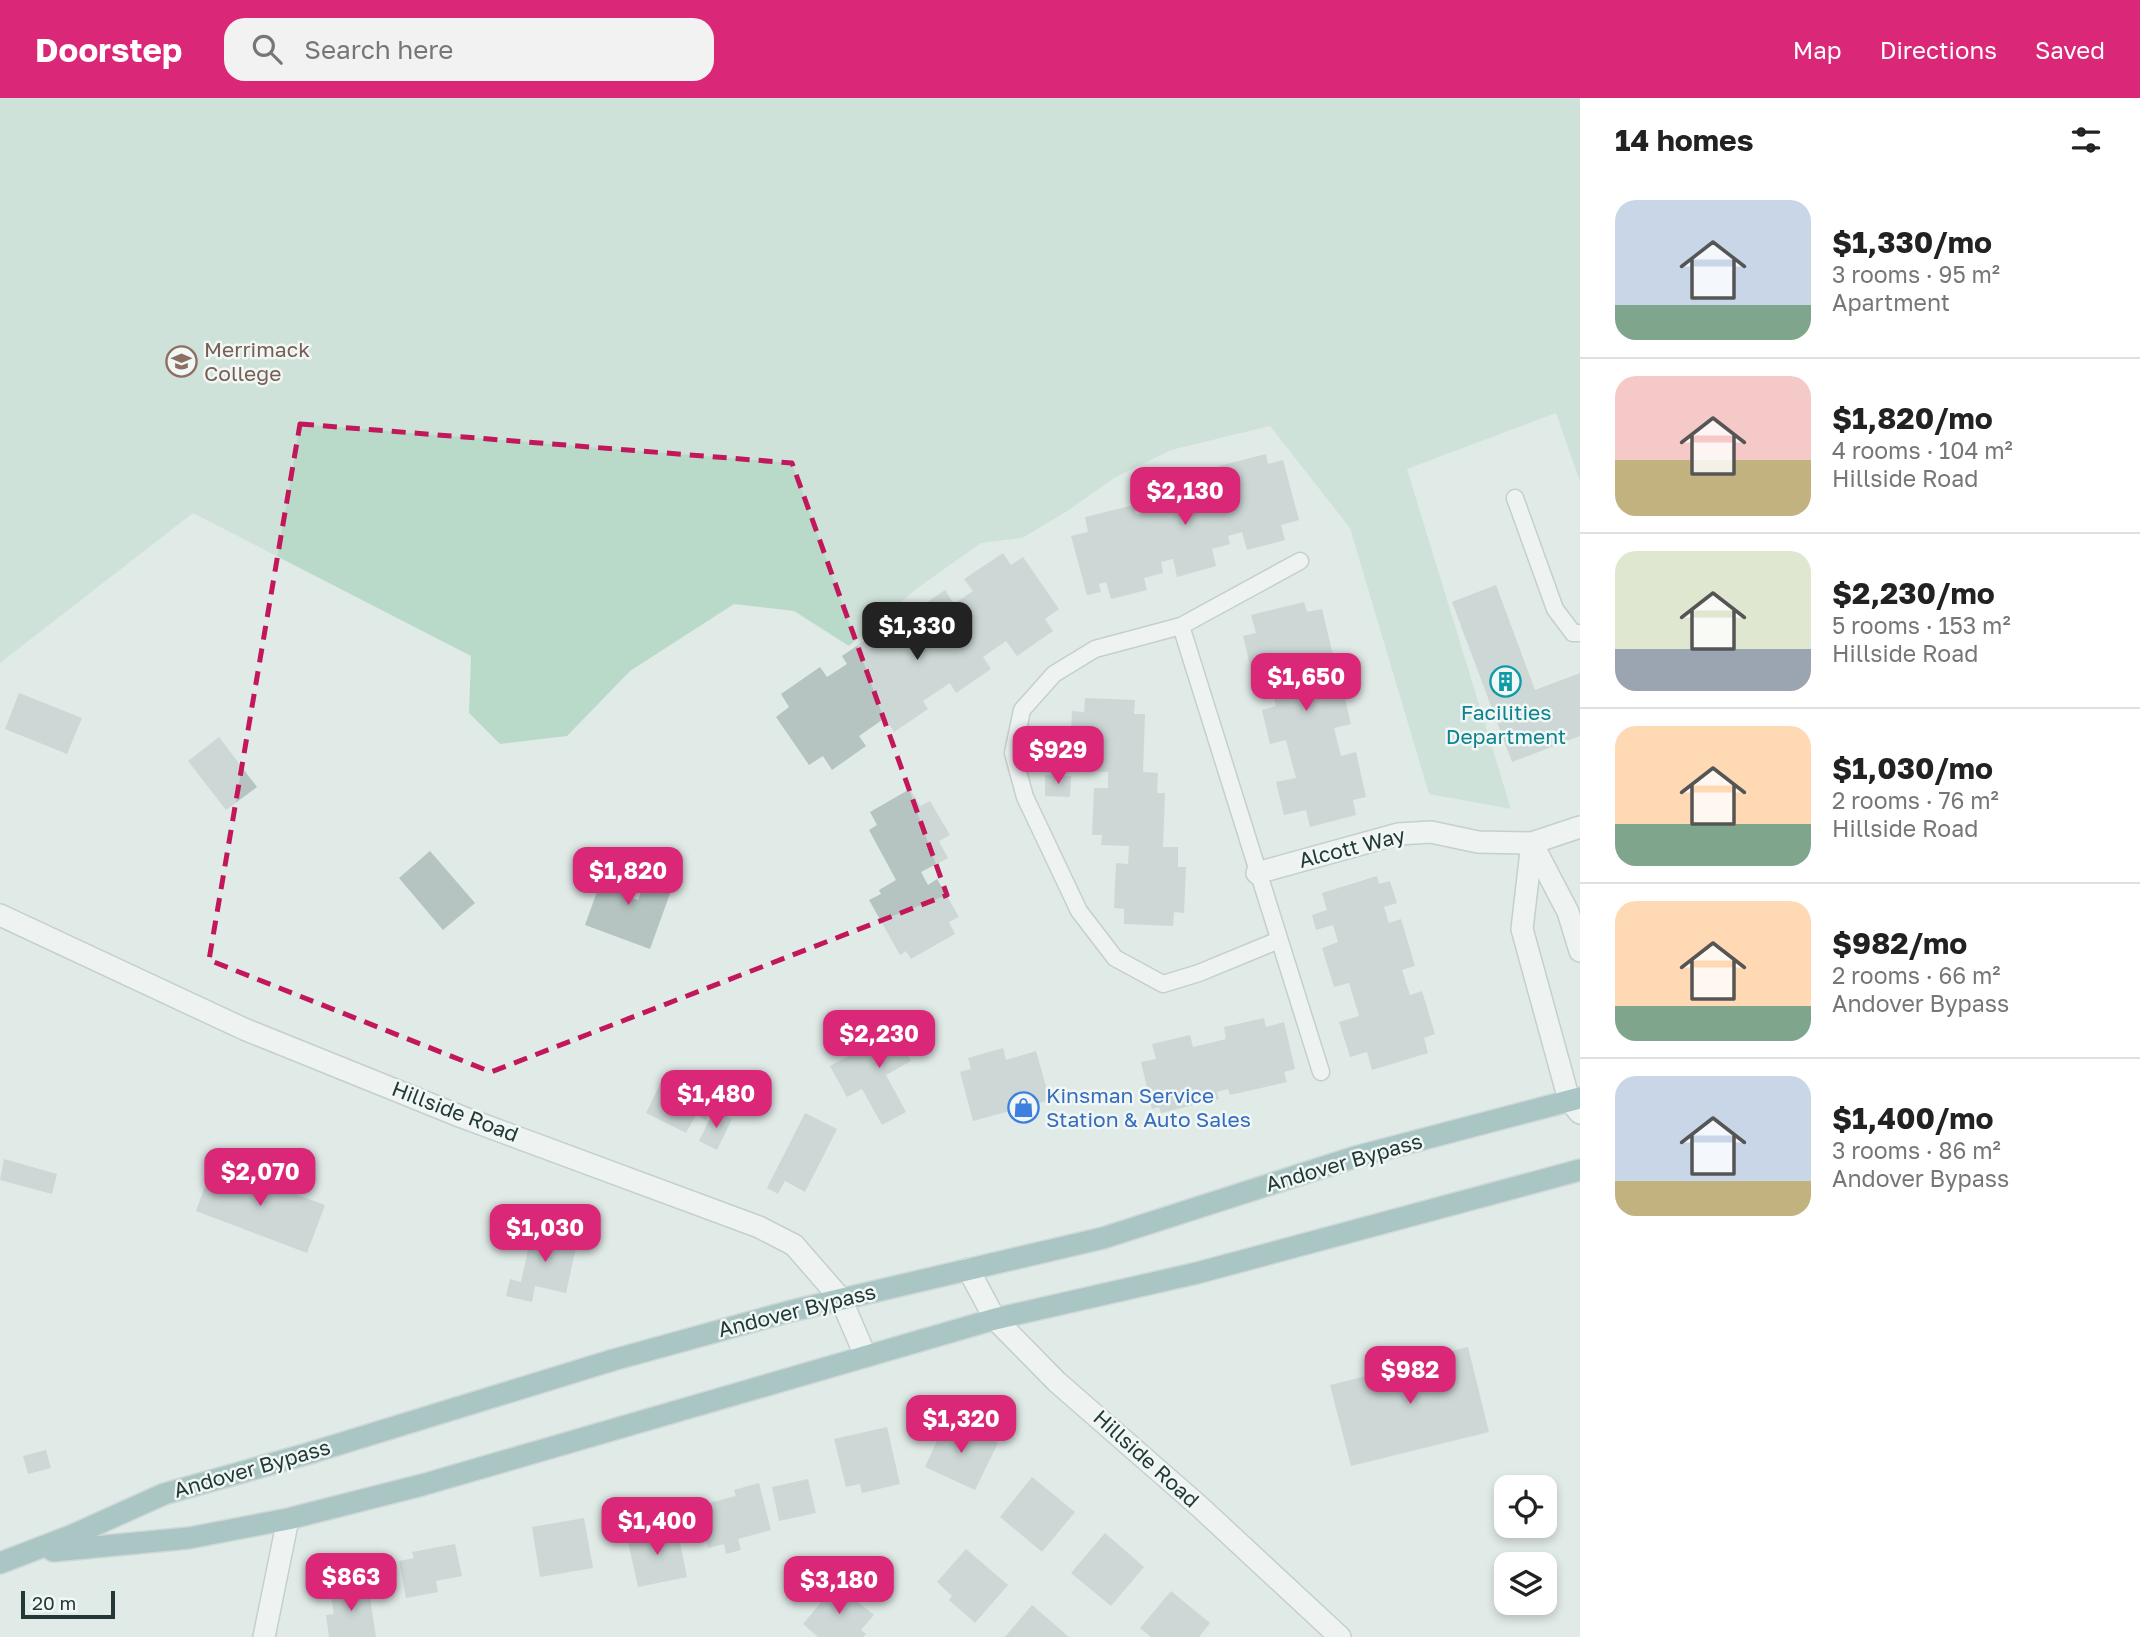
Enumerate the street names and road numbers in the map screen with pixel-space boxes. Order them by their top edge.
street label: Alcott Way [1296,821,1408,873]
street label: Hillside Road [388,1075,522,1147]
street label: Andover Bypass [1262,1127,1425,1197]
street label: Andover Bypass [715,1278,878,1342]
street label: Hillside Road [1088,1404,1205,1513]
street label: Andover Bypass [170,1433,333,1503]

